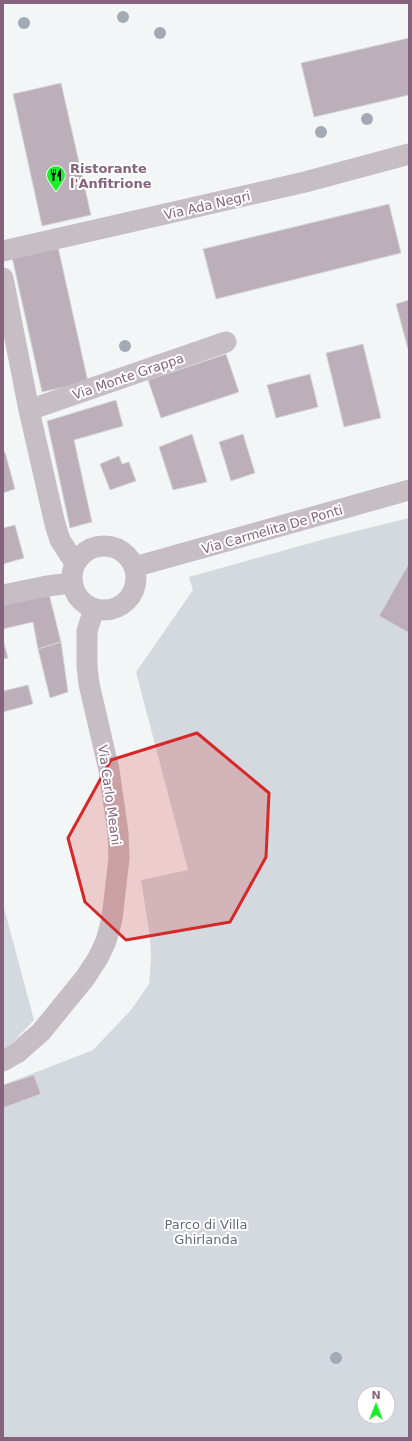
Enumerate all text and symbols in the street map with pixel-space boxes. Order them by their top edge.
place label: Ristorante l'Anfitrione [70,161,152,191]
restaurant icon: Ristorante l'Anfitrione [45,164,67,192]
street label: Via Ada Negri [162,188,252,223]
street label: Via Monte Grappa [70,350,186,403]
street label: Via Carmelita De Ponti [200,502,344,557]
street label: Via Carlo Meani [95,744,124,846]
park label: Parco di Villa Ghirlanda [165,1217,247,1247]
north arrow [356,1385,396,1425]
text: N [371,1389,381,1402]

